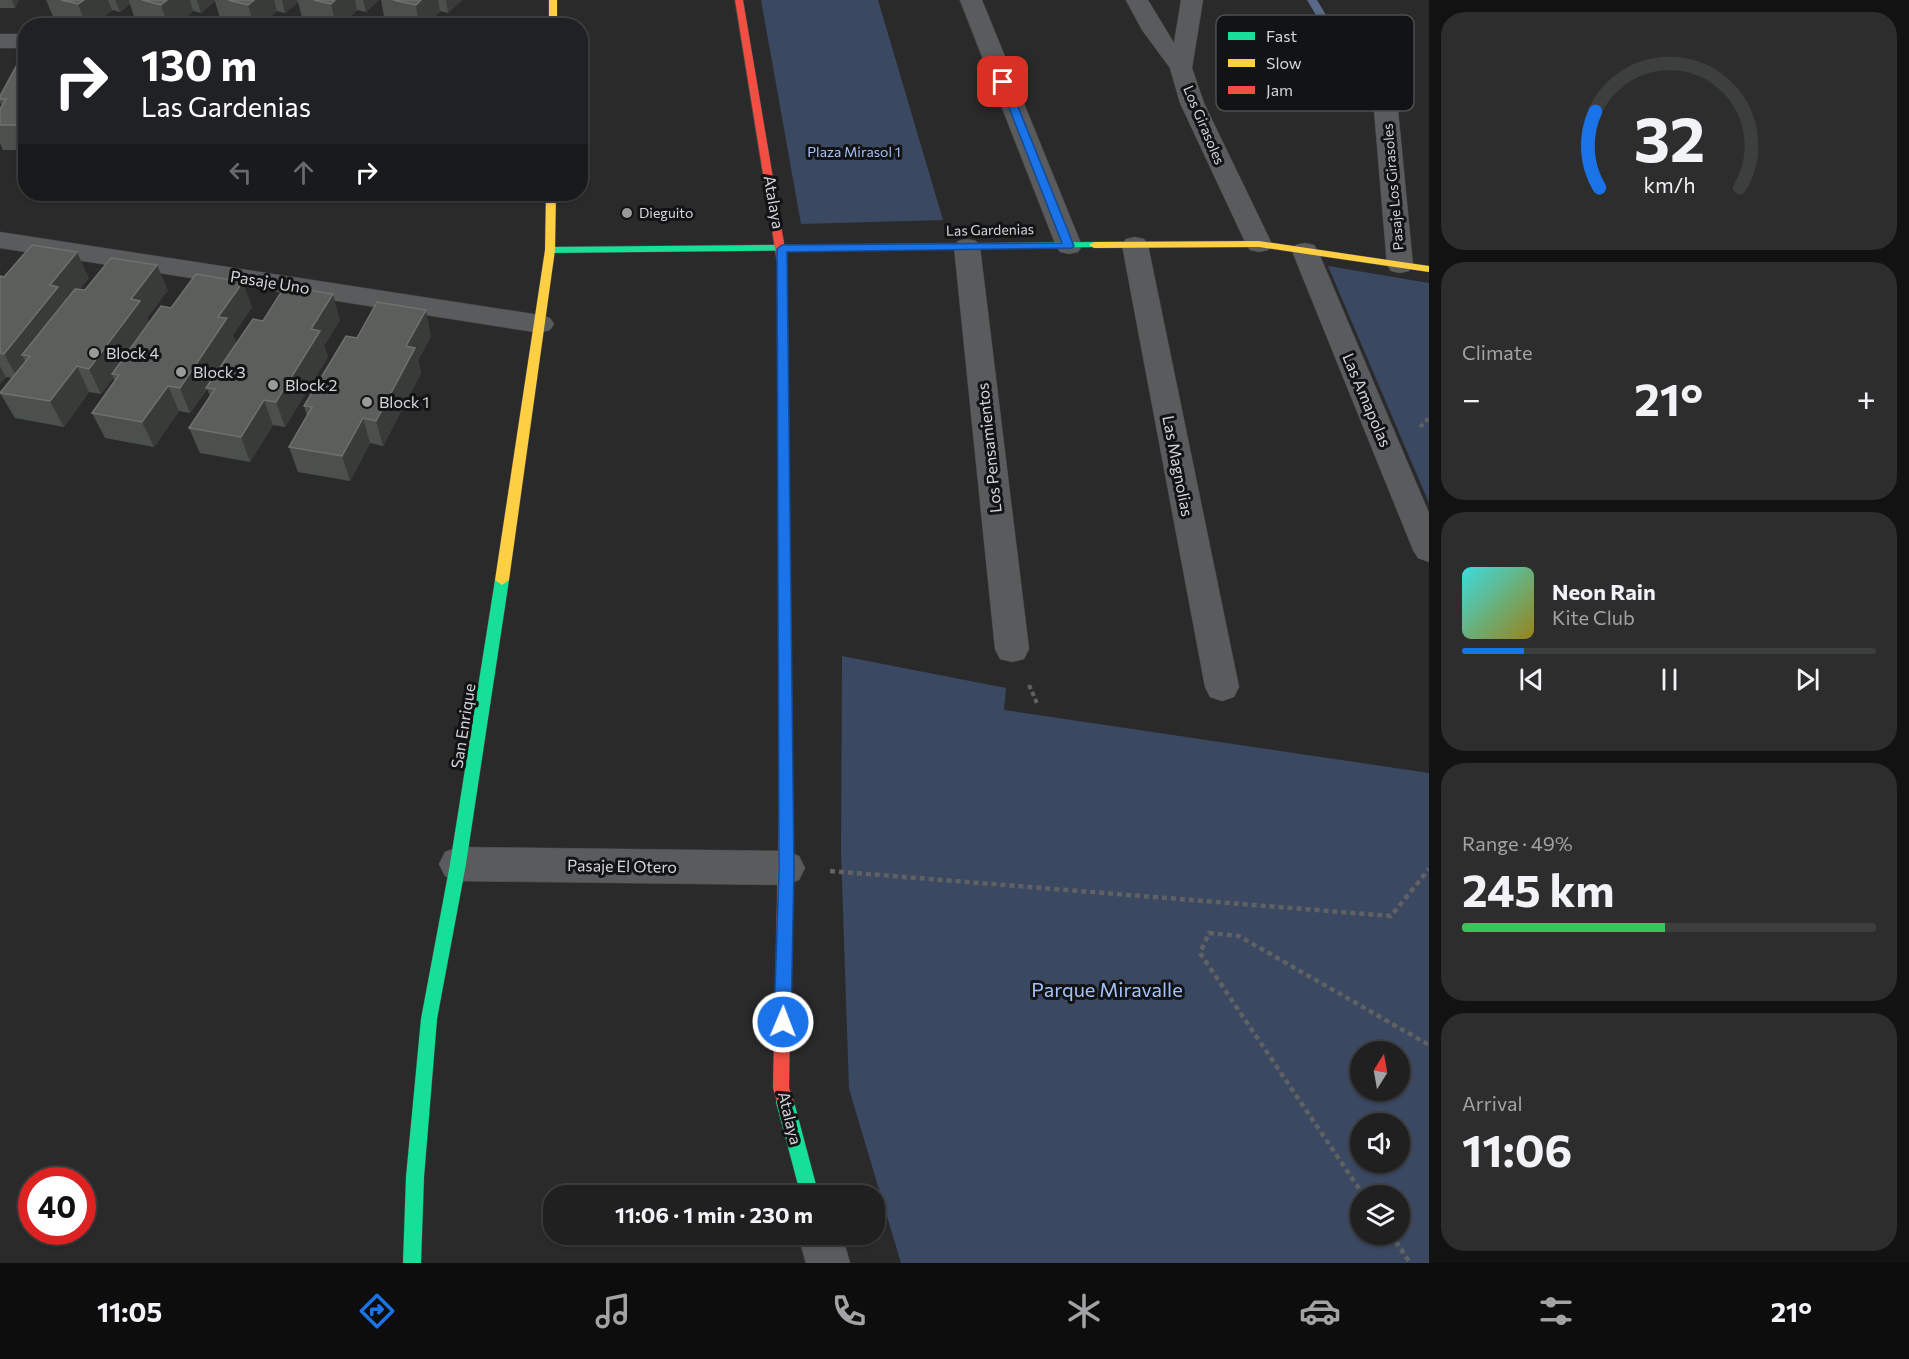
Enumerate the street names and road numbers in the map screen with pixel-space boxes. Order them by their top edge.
street label: Los Girasoles [1180,83,1229,167]
street label: Pasaje Los Girasoles [1378,123,1407,251]
street label: Atalaya [760,174,789,230]
street label: Las Gardenias [946,220,1034,239]
street label: Pasaje Uno [229,266,311,297]
street label: Las Amapolas [1339,350,1396,450]
street label: Los Pensamientos [972,382,1005,514]
street label: Las Magnolias [1159,414,1198,518]
street label: San Enrique [446,682,479,770]
street label: Pasaje El Otero [567,855,677,876]
street label: Atalaya [775,1089,806,1146]

